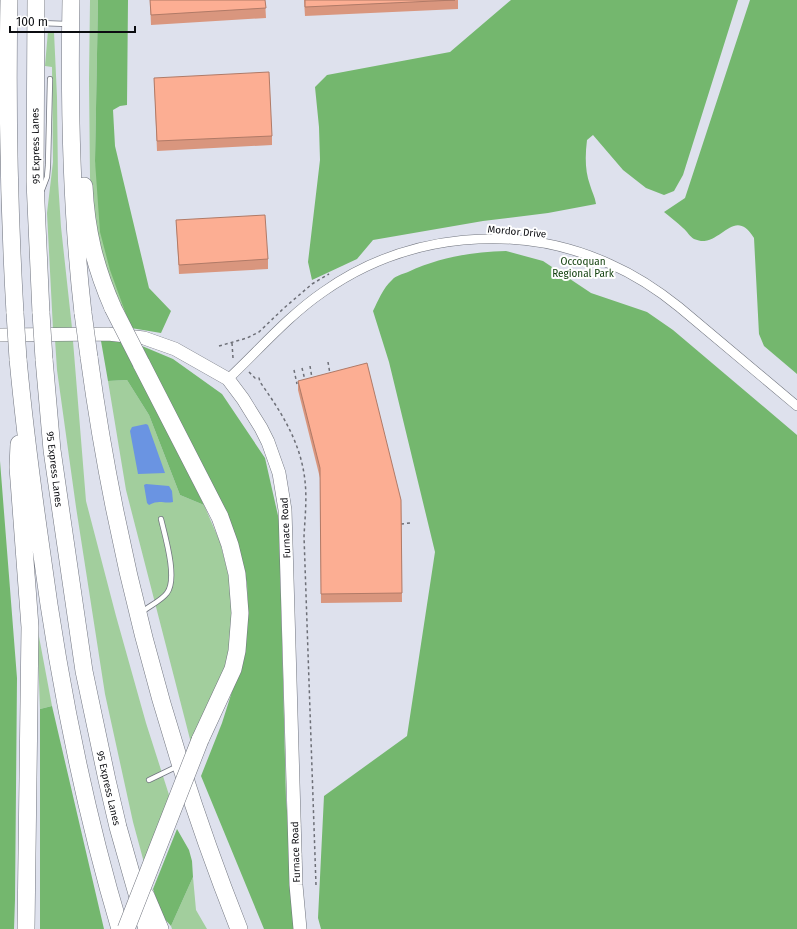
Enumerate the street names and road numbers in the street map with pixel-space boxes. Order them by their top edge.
street label: 95 Express Lanes [29,107,43,184]
street label: Mordor Drive [487,223,547,241]
street label: 95 Express Lanes [43,431,65,508]
street label: Furnace Road [278,497,294,559]
street label: 95 Express Lanes [94,750,123,827]
street label: Furnace Road [289,821,303,883]

